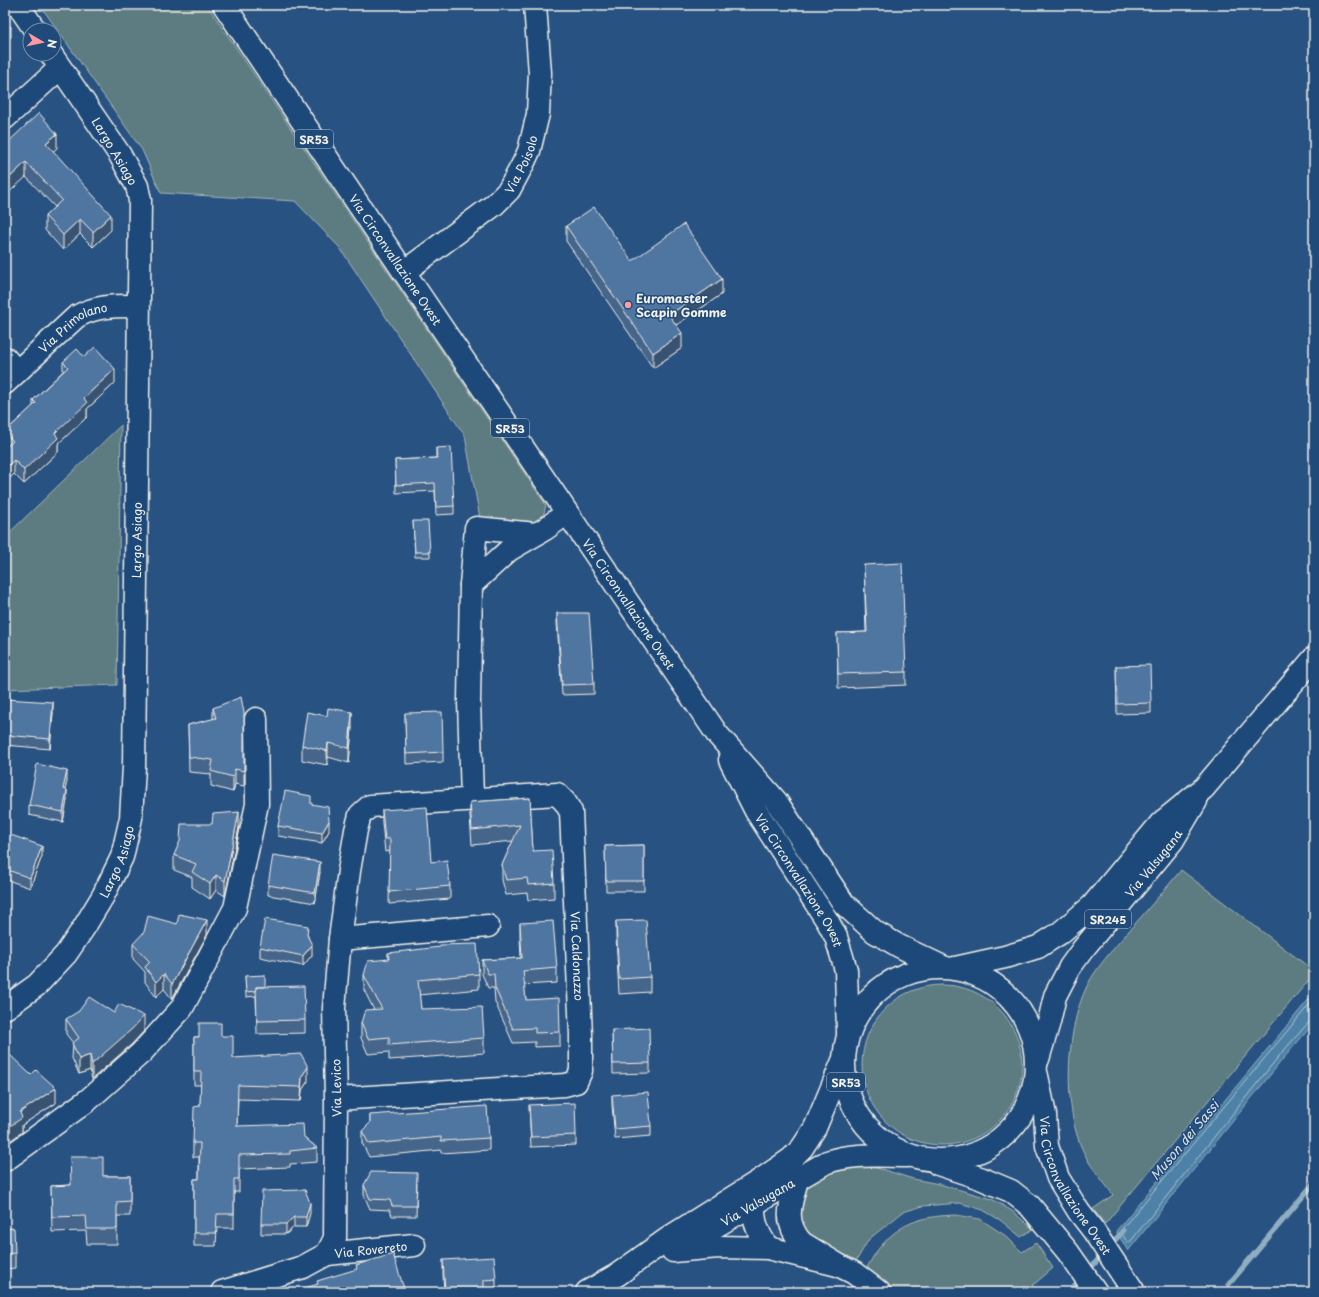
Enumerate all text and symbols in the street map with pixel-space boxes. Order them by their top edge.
north arrow [22,22,62,62]
text: N [43,38,61,50]
street label: Largo Asiago [88,114,142,188]
road number: SR53 [295,130,333,148]
street label: Via Poisolo [500,133,542,197]
street label: Via Circonvallazione Ovest [345,190,446,329]
place label: Euromaster Scapin Gomme [636,289,727,321]
street label: Via Primolano [34,298,109,357]
marker: Euromaster Scapin Gomme [623,300,633,310]
road number: SR53 [491,419,529,437]
street label: Largo Asiago [127,502,146,578]
street label: Via Circonvallazione Ovest [578,535,680,673]
street label: Via Circonvallazione Ovest [751,810,847,949]
street label: Largo Asiago [95,824,138,901]
street label: Via Valsugana [1120,826,1186,901]
road number: SR245 [1085,910,1131,928]
street label: Via Caldonazzo [566,911,588,1001]
street label: Via Levico [326,1058,346,1117]
road number: SR53 [827,1073,865,1091]
water label: Muson dei Sassi [1145,1094,1224,1184]
street label: Via Circonvallazione Ovest [1036,1115,1116,1258]
street label: Via Valsugana [717,1173,798,1230]
street label: Via Rovereto [333,1237,408,1262]

